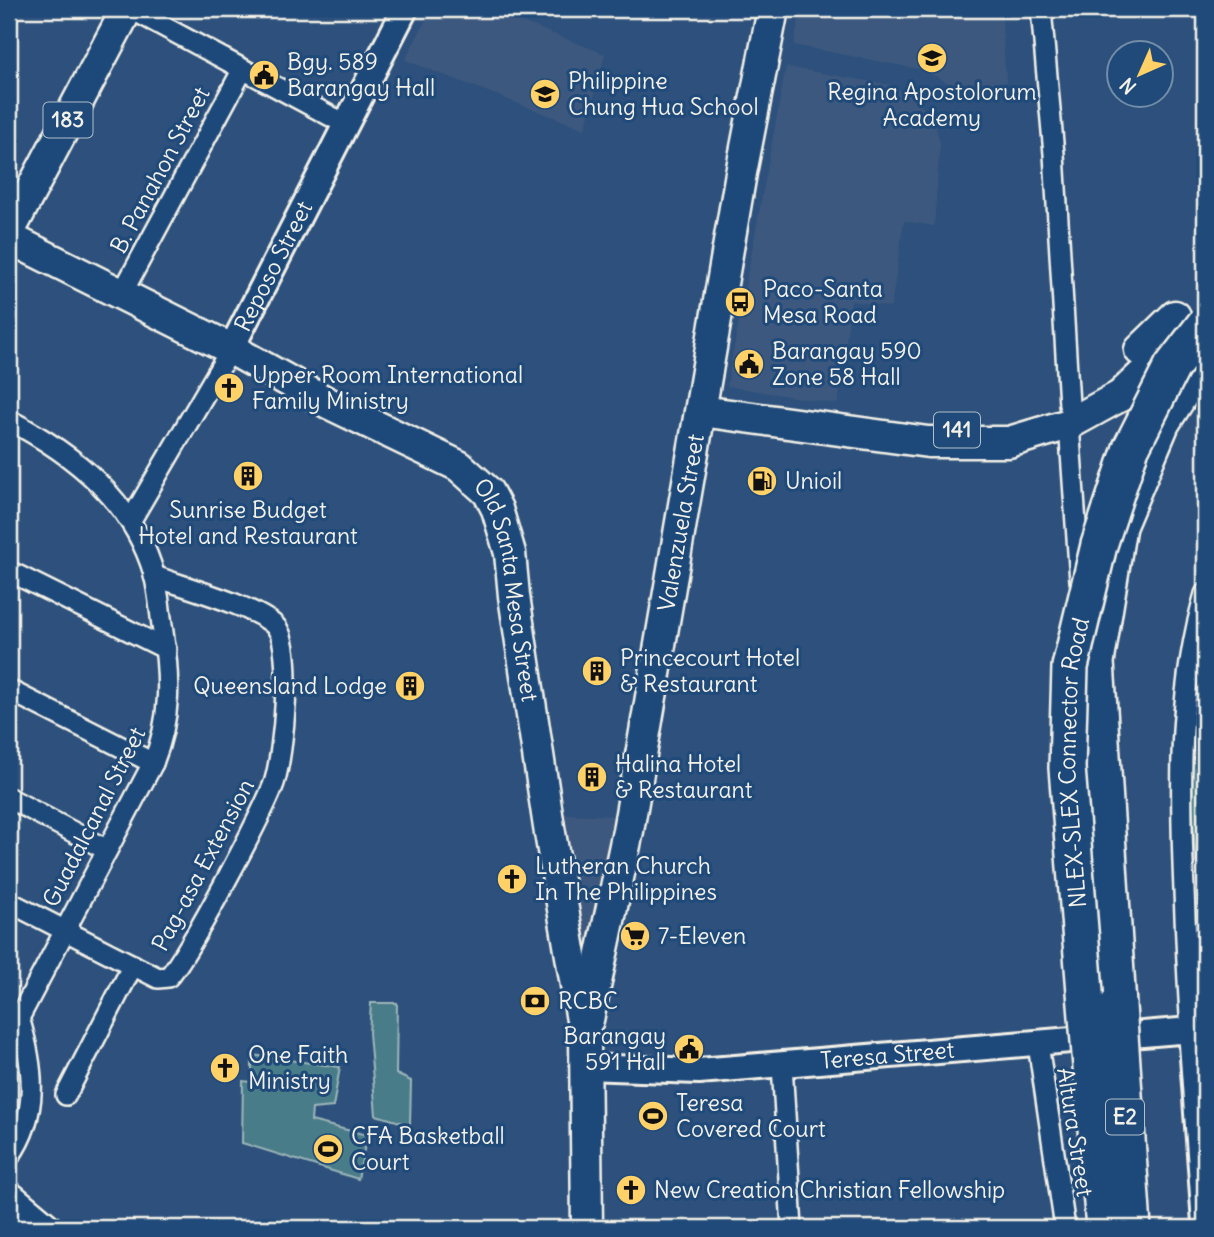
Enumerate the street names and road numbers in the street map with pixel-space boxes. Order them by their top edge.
street label: B. Panahon Street [103,81,216,258]
road number: 183 [43,102,92,138]
street label: Reposo Street [227,196,319,336]
road number: 141 [934,412,980,448]
street label: Valenzuela Street [651,432,710,613]
street label: Old Santa Mesa Street [468,472,545,704]
street label: NLEX-SLEX Connector Road [1052,615,1095,909]
street label: Guadalcanal Street [36,722,152,912]
street label: Pag-asa Extension [145,774,260,956]
street label: Teresa Street [819,1035,956,1075]
street label: Altura Street [1051,1065,1100,1199]
road number: E2 [1106,1100,1144,1134]

